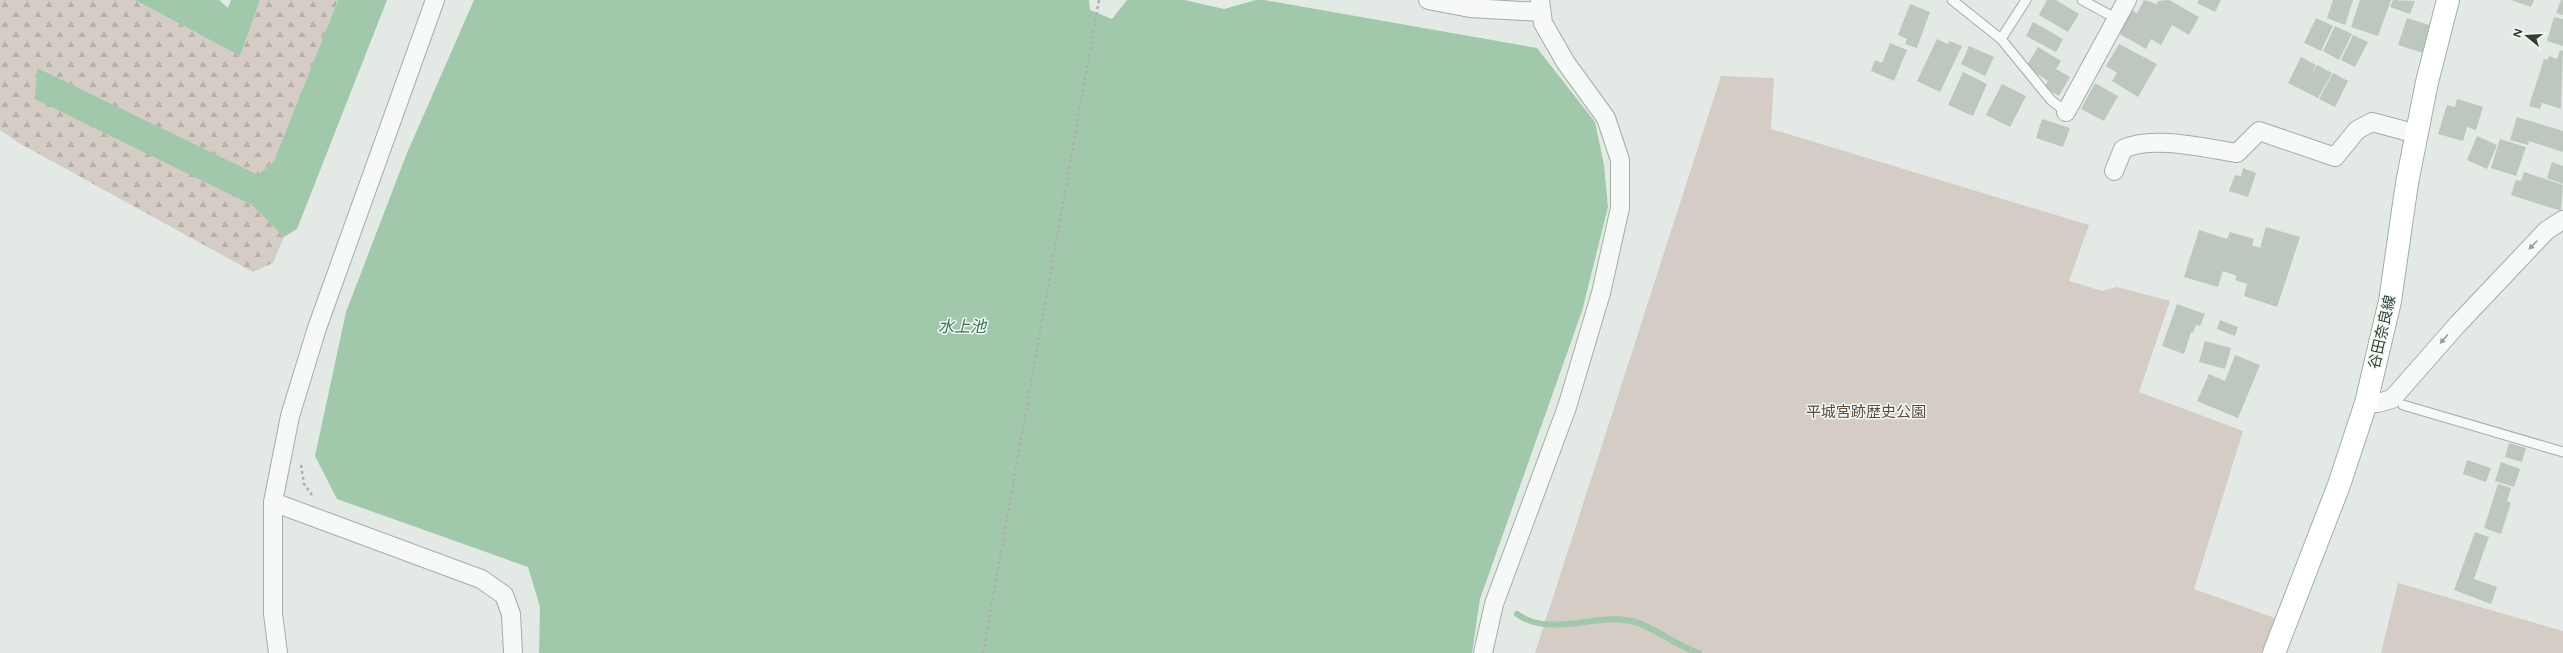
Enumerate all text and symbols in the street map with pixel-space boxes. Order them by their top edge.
north arrow [2507,16,2547,56]
text: N [2510,27,2525,39]
one-way arrow [2529,240,2538,250]
street label: 谷田奈良線 [2365,293,2399,371]
water label: 水上池 [938,317,988,336]
one-way arrow [2440,334,2449,344]
park label: 平城宮跡歴史公園 [1806,403,1926,421]

